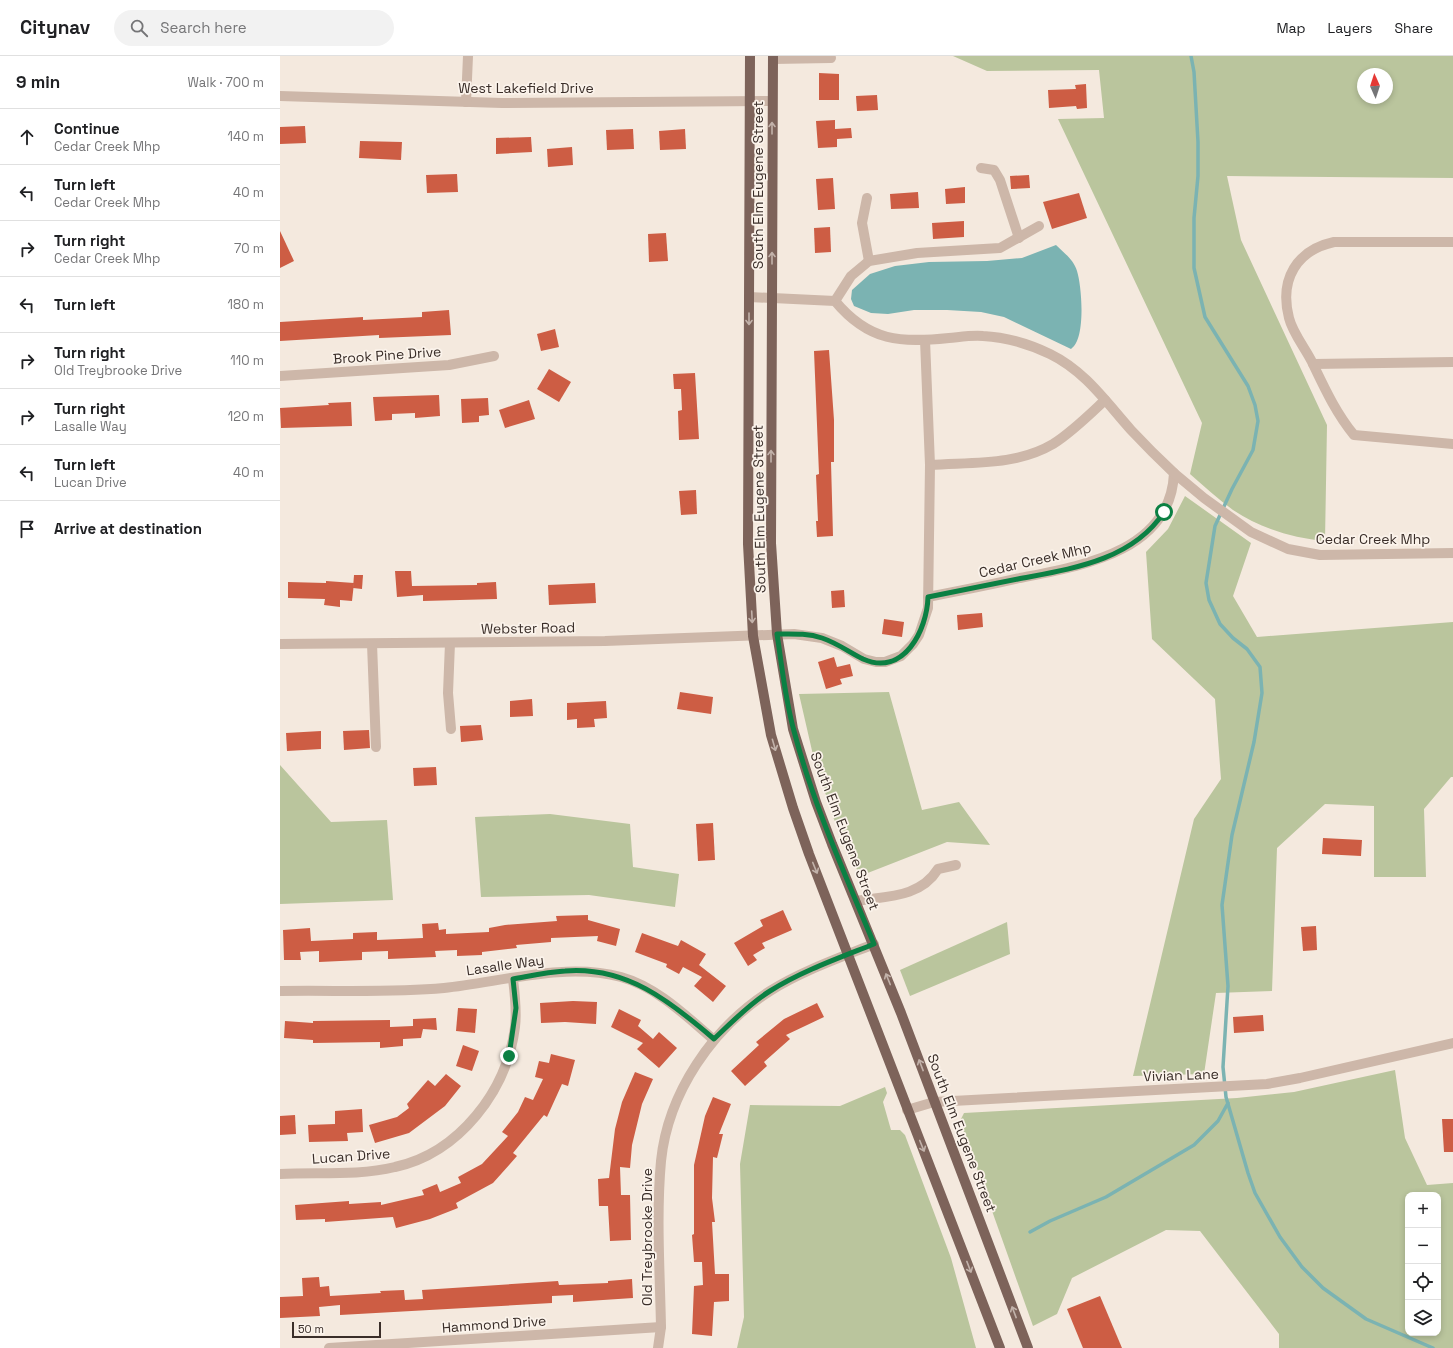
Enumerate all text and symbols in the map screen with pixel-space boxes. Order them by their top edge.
search box [114,10,394,46]
text: Citynav [20,15,90,40]
icon: search [128,17,150,39]
text: Search here [160,18,247,37]
text: Map [1276,19,1306,37]
text: Layers [1328,19,1372,37]
text: Share [1394,19,1433,37]
north arrow [1357,68,1393,104]
text: 9 min [16,71,60,93]
text: Walk · 700 m [188,74,264,91]
street label: West Lakefield Drive [458,79,594,97]
street label: South Elm Eugene Street [749,101,767,269]
text: Continue [54,119,120,138]
one-way arrow [768,122,776,135]
icon: ahead [16,126,38,148]
text: 140 m [228,128,264,145]
text: Cedar Creek Mhp [54,138,160,155]
text: Turn left [54,175,116,194]
icon: left [16,182,38,204]
text: 40 m [233,184,264,201]
text: Cedar Creek Mhp [54,194,160,211]
text: Turn right [54,231,125,250]
icon: right [16,238,38,260]
text: 70 m [234,240,264,257]
text: Cedar Creek Mhp [54,250,160,267]
one-way arrow [768,252,776,265]
icon: left [16,294,38,316]
text: Turn left [54,295,116,314]
text: 180 m [228,296,264,313]
one-way arrow [745,312,753,325]
street label: Brook Pine Drive [332,342,442,368]
text: Turn right [54,343,125,362]
icon: right [16,350,38,372]
text: 110 m [230,352,264,369]
text: Old Treybrooke Drive [54,362,182,379]
text: Turn right [54,399,125,418]
icon: right [16,406,38,428]
text: 120 m [228,408,264,425]
text: Lasalle Way [54,418,127,435]
street label: South Elm Eugene Street [749,425,769,593]
one-way arrow [767,450,775,463]
text: Turn left [54,455,116,474]
icon: left [16,462,38,484]
text: 40 m [233,464,264,481]
text: Lucan Drive [54,474,127,491]
route start [1155,503,1173,521]
icon: arrive [16,518,38,540]
text: Arrive at destination [54,519,202,538]
street label: Cedar Creek Mhp [1316,530,1430,548]
street label: Cedar Creek Mhp [977,538,1093,582]
one-way arrow [748,610,755,623]
street label: Webster Road [481,618,575,638]
one-way arrow [771,738,778,751]
street label: South Elm Eugene Street [806,749,884,913]
one-way arrow [811,862,819,874]
street label: Lasalle Way [465,951,545,979]
one-way arrow [883,973,891,985]
route end [500,1047,518,1065]
street label: South Elm Eugene Street [923,1051,1001,1215]
one-way arrow [916,1060,924,1072]
street label: Vivian Lane [1143,1065,1219,1085]
one-way arrow [918,1140,926,1152]
street label: Lucan Drive [311,1144,391,1168]
street label: Old Treybrooke Drive [638,1168,656,1306]
map controls [1405,1192,1441,1336]
button: + [1405,1192,1441,1228]
button: − [1405,1228,1441,1264]
one-way arrow [965,1261,973,1273]
button: locate [1405,1264,1441,1300]
button: layers [1405,1300,1441,1336]
one-way arrow [1010,1306,1018,1318]
street label: Hammond Drive [441,1311,547,1337]
scale bar [292,1320,381,1339]
text: 50 m [298,1322,324,1336]

